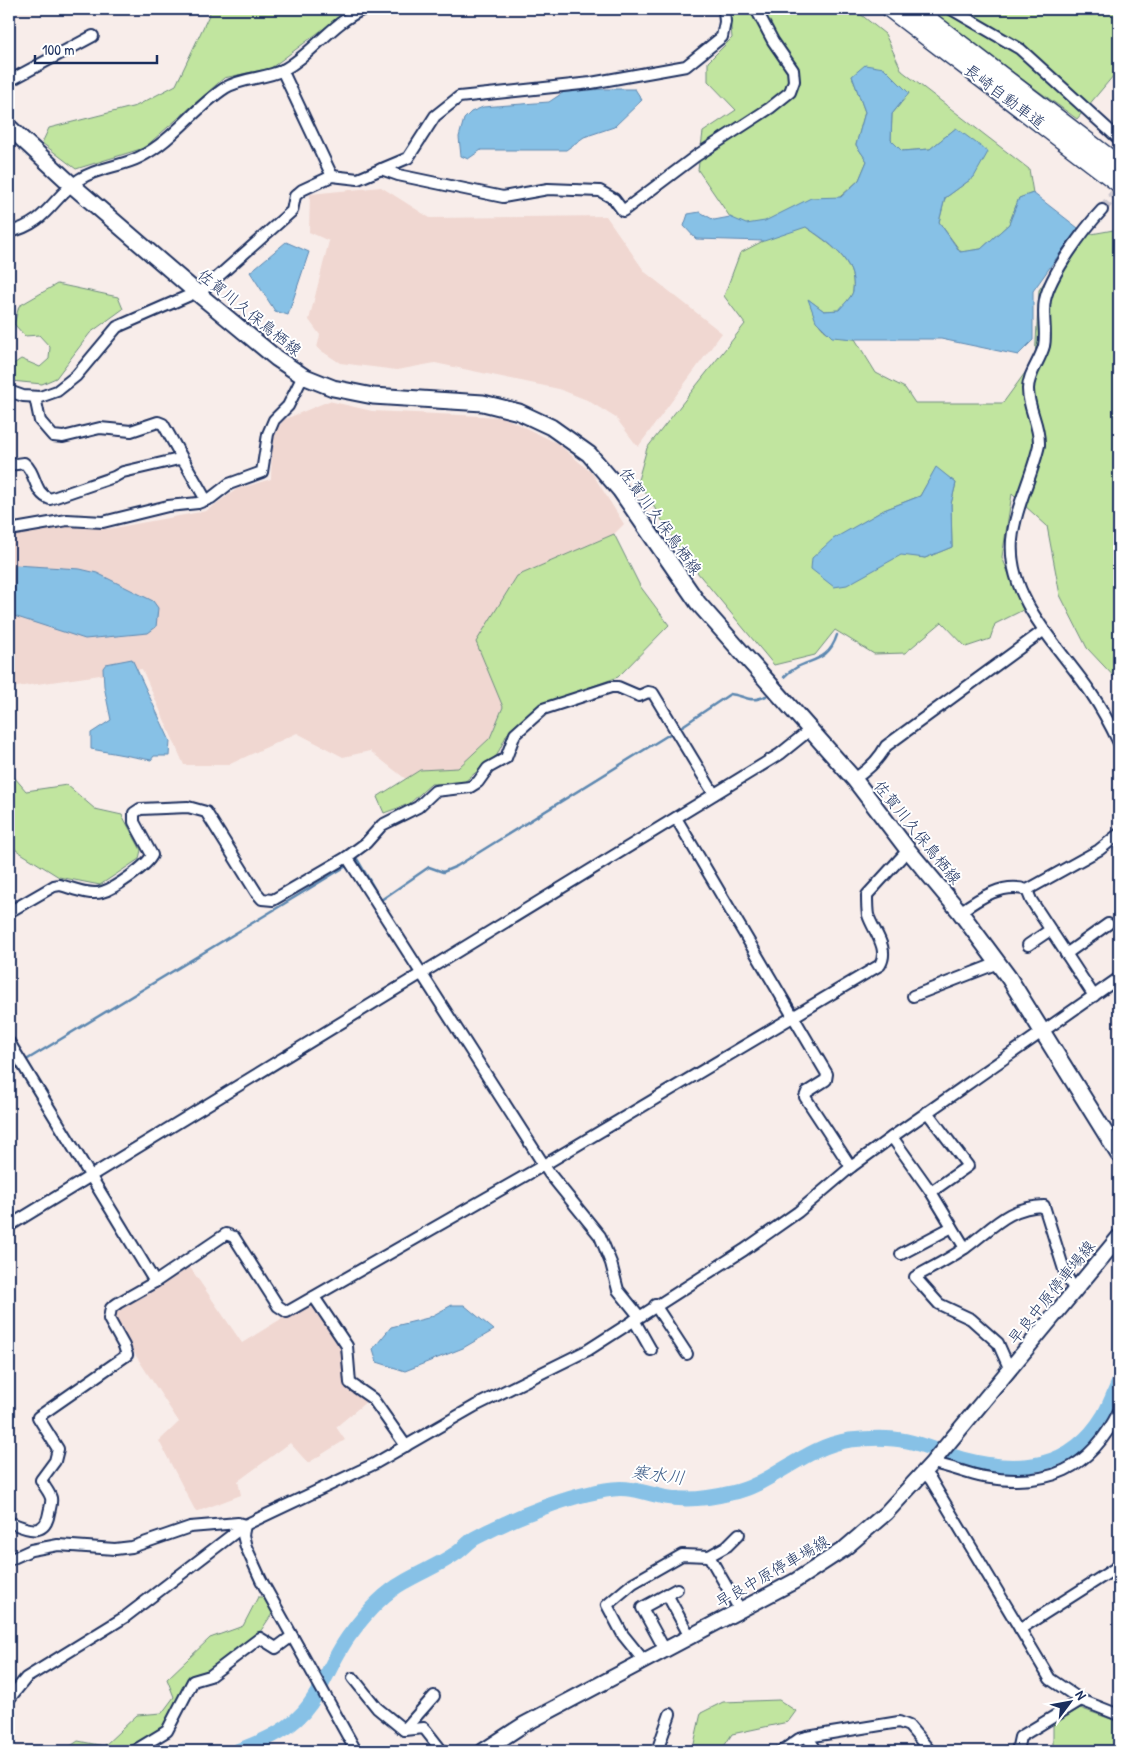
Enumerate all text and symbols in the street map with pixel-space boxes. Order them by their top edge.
scale bar [35,32,158,64]
text: 100 m [42,39,75,60]
street label: 長崎自動車道 [960,58,1050,134]
street label: 佐賀川久保鳥栖線 [193,263,307,361]
street label: 佐賀川久保鳥栖線 [614,463,708,579]
street label: 佐賀川久保鳥栖線 [869,775,967,889]
street label: 早良中原停車場線 [1002,1235,1100,1349]
water label: 寒水川 [630,1459,686,1490]
street label: 早良中原停車場線 [711,1529,833,1613]
north arrow [1046,1678,1096,1728]
text: N [1071,1687,1092,1704]

